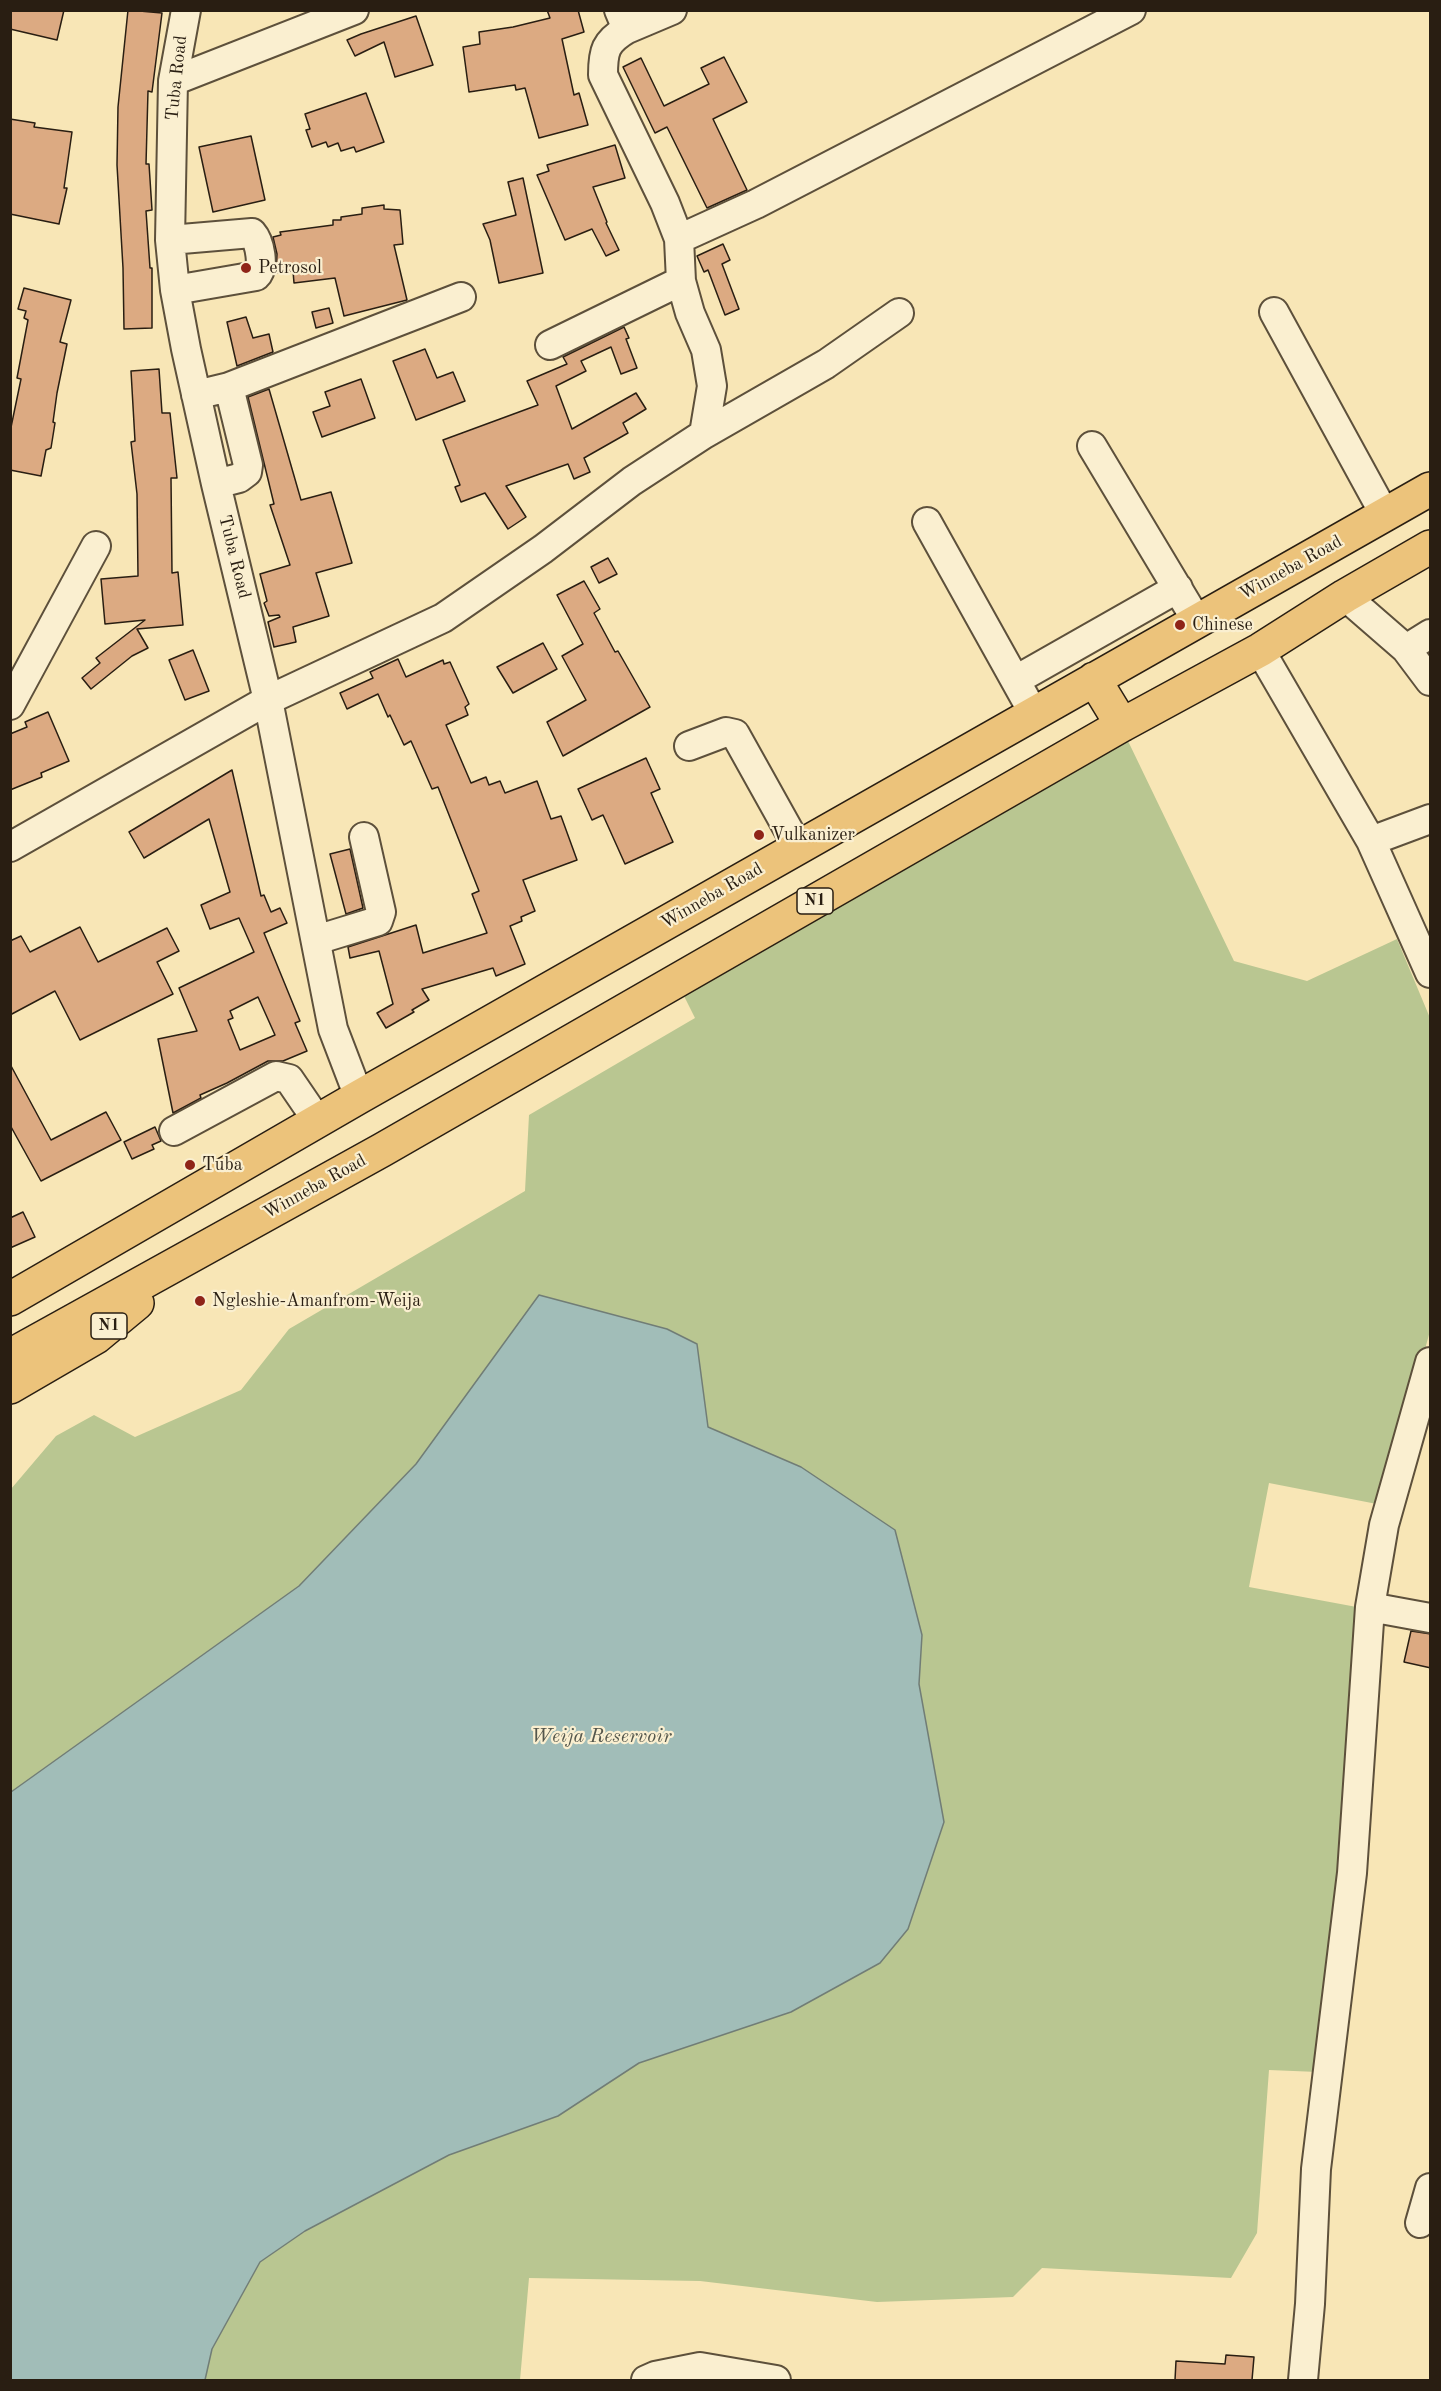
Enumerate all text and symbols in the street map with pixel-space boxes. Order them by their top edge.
street label: Tuba Road [162,34,192,122]
place label: Petrosol [258,257,322,279]
marker: Petrosol [239,261,253,275]
street label: Tuba Road [213,513,255,601]
street label: Winneba Road [1236,531,1346,605]
place label: Chinese [1192,614,1253,636]
marker: Chinese [1173,618,1187,632]
place label: Vulkanizer [771,824,855,846]
marker: Vulkanizer [752,828,766,842]
street label: Winneba Road [657,858,767,934]
road number: N1 [797,888,833,914]
street label: Winneba Road [260,1150,370,1224]
place label: Tuba [202,1154,243,1176]
marker: Tuba [183,1158,197,1172]
place label: Ngleshie-Amanfrom-Weija [212,1290,421,1312]
marker: Ngleshie-Amanfrom-Weija [193,1294,207,1308]
road number: N1 [91,1313,127,1339]
water label: Weija Reservoir [530,1725,672,1749]

